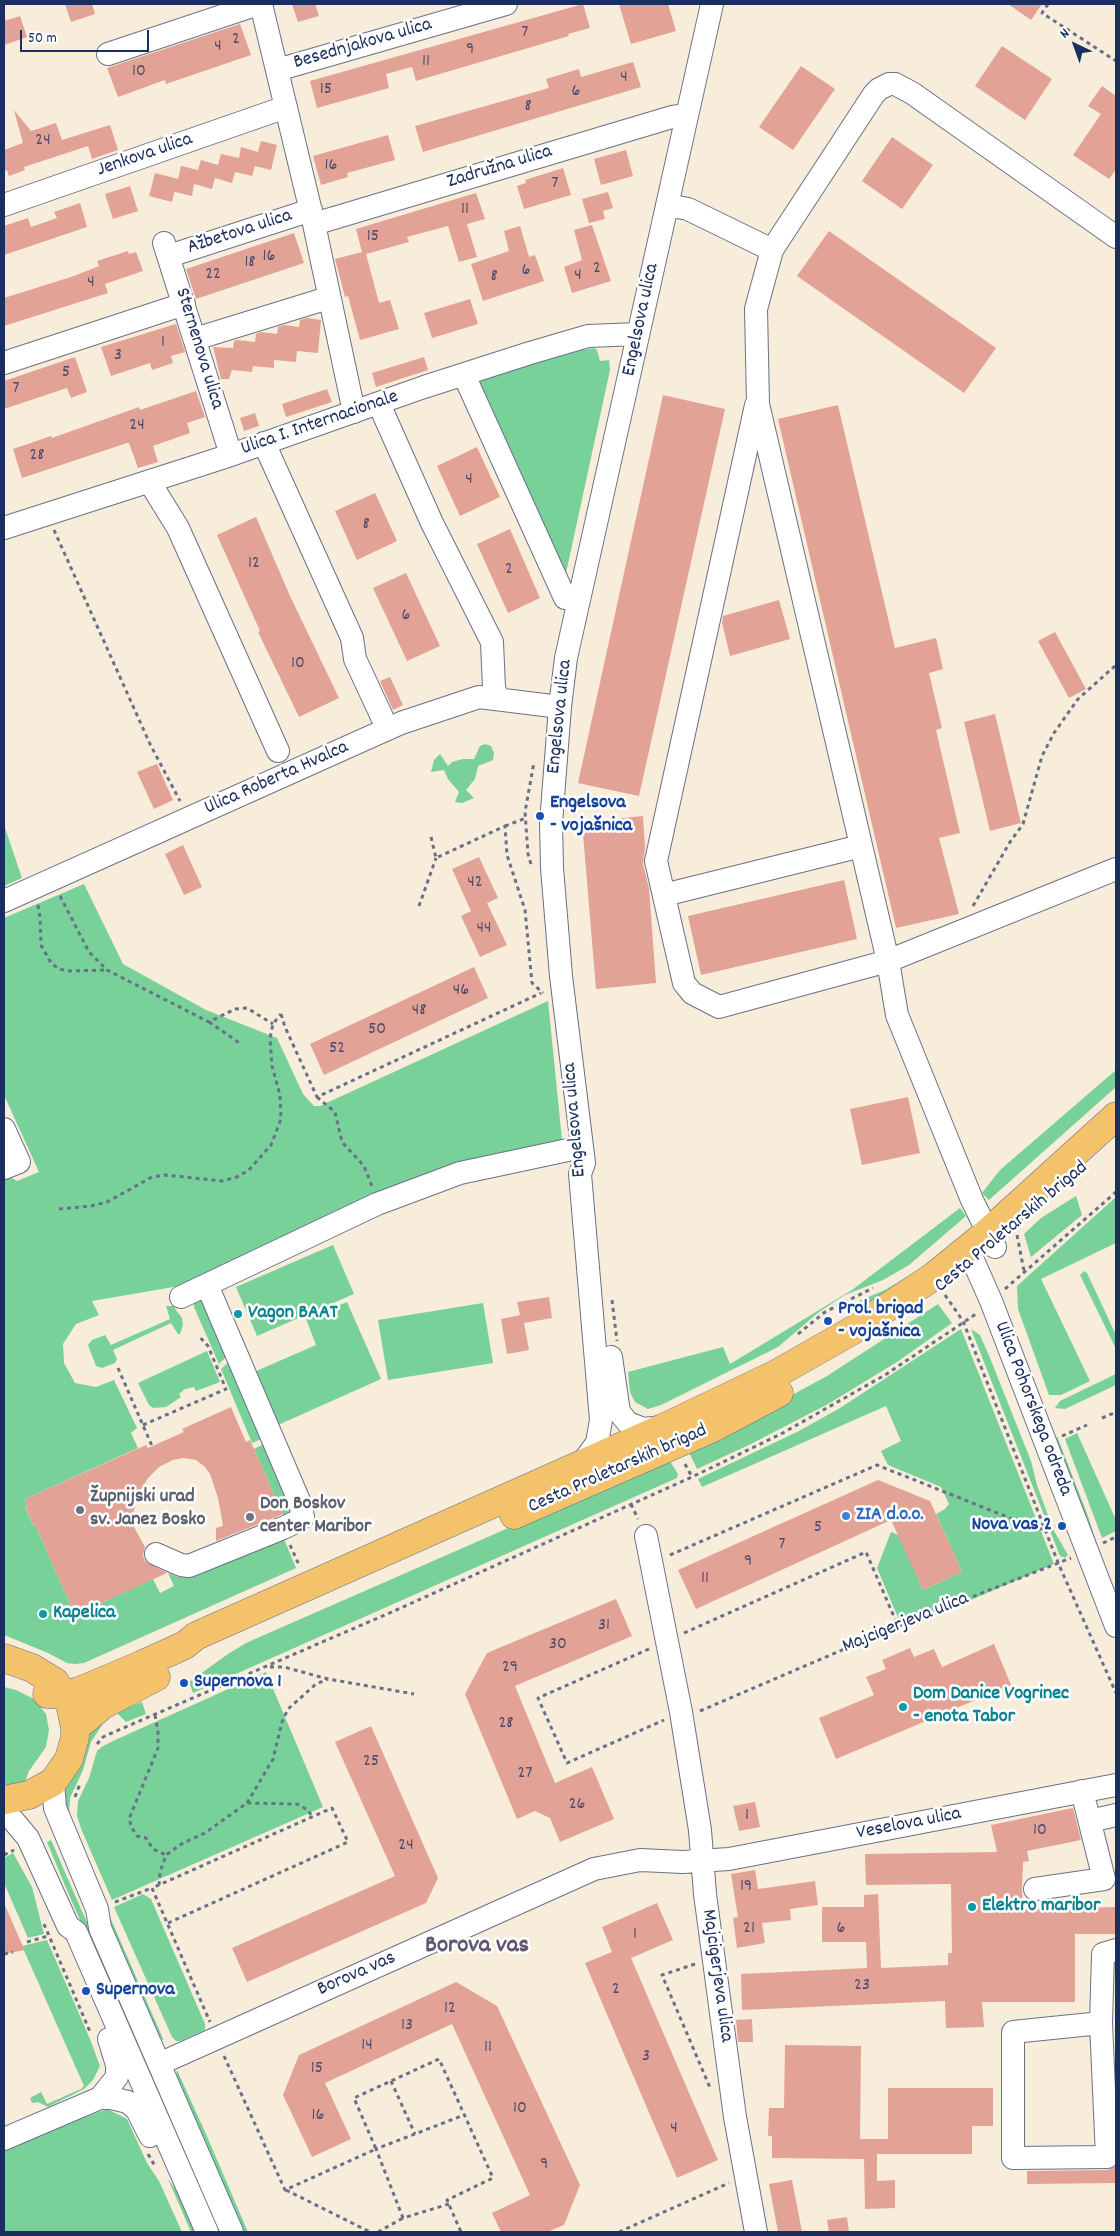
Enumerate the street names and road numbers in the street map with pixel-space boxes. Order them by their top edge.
street label: Besednjakova ulica [291,14,435,76]
street label: Jenkova ulica [94,129,196,183]
street label: Zadružna ulica [445,141,555,195]
street label: Ažbetova ulica [185,205,295,261]
street label: Engelsova ulica [618,261,666,379]
street label: Sternenova ulica [168,286,228,412]
street label: Ulica I. Internacionale [238,386,402,462]
street label: Engelsova ulica [543,659,579,775]
street label: Ulica Roberta Hvalca [201,737,353,821]
street label: Engelsova ulica [559,1062,593,1178]
street label: Cesta Proletarskih brigad [930,1157,1094,1299]
street label: Ulica Pohorskega odreda [988,1318,1076,1500]
street label: Cesta Proletarskih brigad [525,1420,711,1520]
street label: Majcigerjeva ulica [839,1588,973,1660]
street label: Veselova ulica [855,1803,963,1847]
street label: Majcigerjeva ulica [695,1908,737,2044]
street label: Borova vas [314,1947,400,2003]

